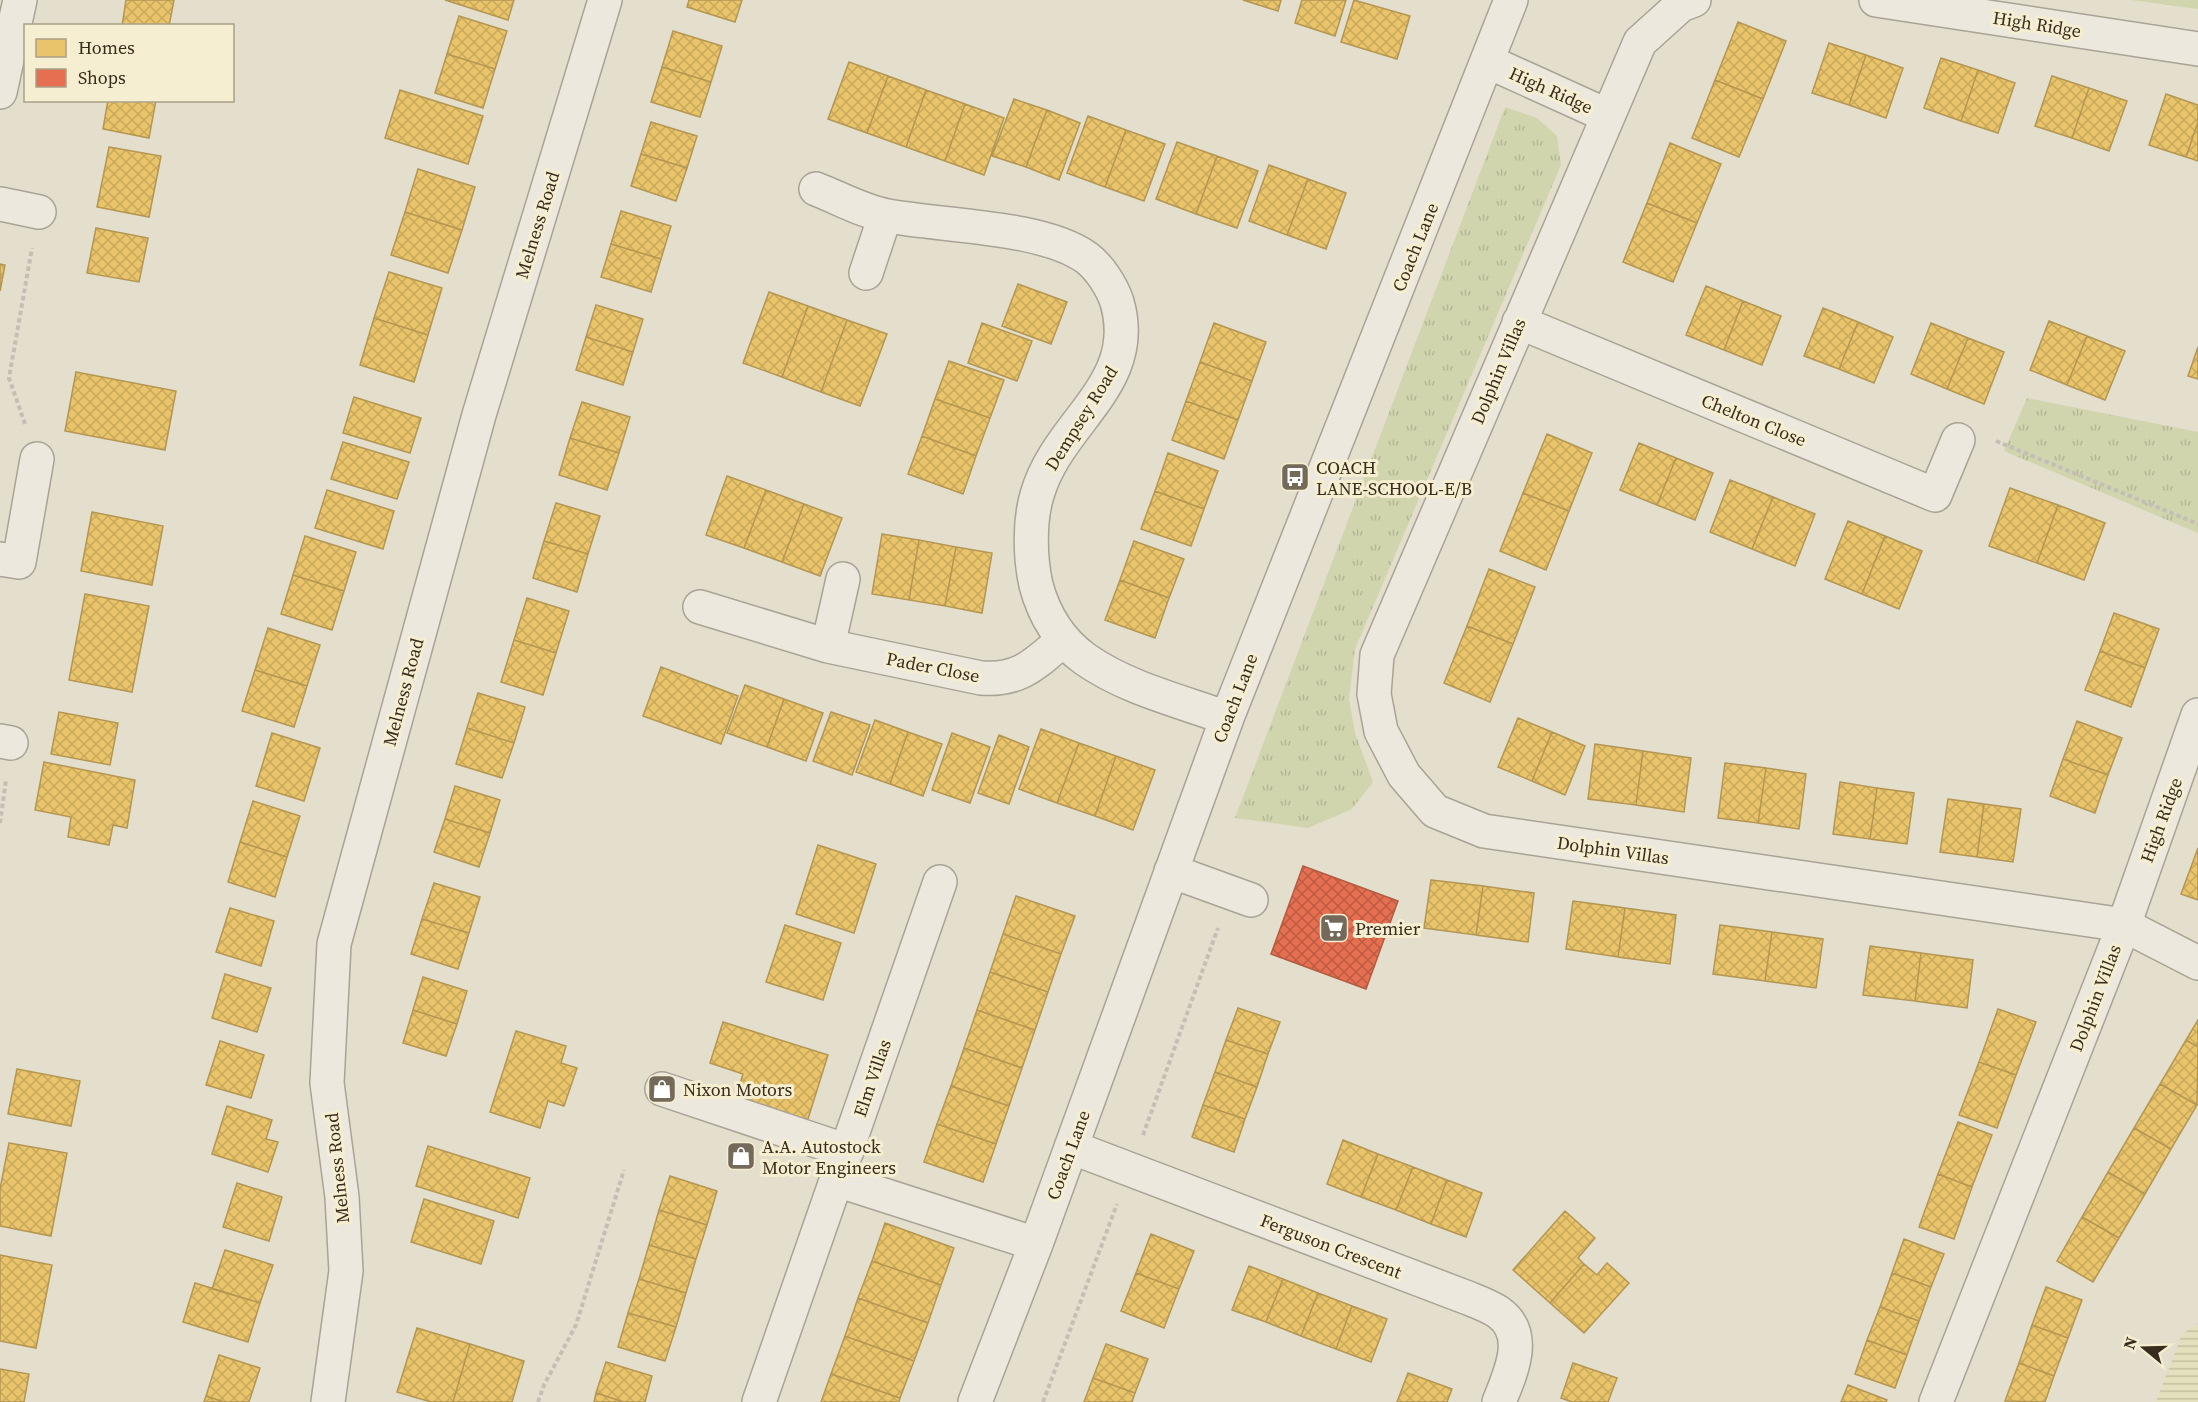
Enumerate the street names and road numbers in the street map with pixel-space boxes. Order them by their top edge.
street label: High Ridge [1991,5,2083,43]
street label: High Ridge [1505,60,1597,120]
street label: Melness Road [509,168,565,282]
street label: Coach Lane [1386,199,1444,295]
street label: Dolphin Villas [1464,314,1532,428]
street label: Dempsey Road [1039,361,1123,475]
street label: Chelton Close [1698,388,1810,452]
street label: Melness Road [377,635,429,749]
street label: Pader Close [884,646,982,688]
street label: Coach Lane [1207,650,1263,746]
street label: High Ridge [2134,774,2188,866]
street label: Dolphin Villas [1555,830,1671,870]
street label: Dolphin Villas [2063,941,2127,1055]
street label: Elm Villas [847,1036,897,1120]
street label: Coach Lane [1040,1107,1096,1203]
street label: Melness Road [319,1112,355,1224]
street label: Ferguson Crescent [1257,1208,1405,1284]

